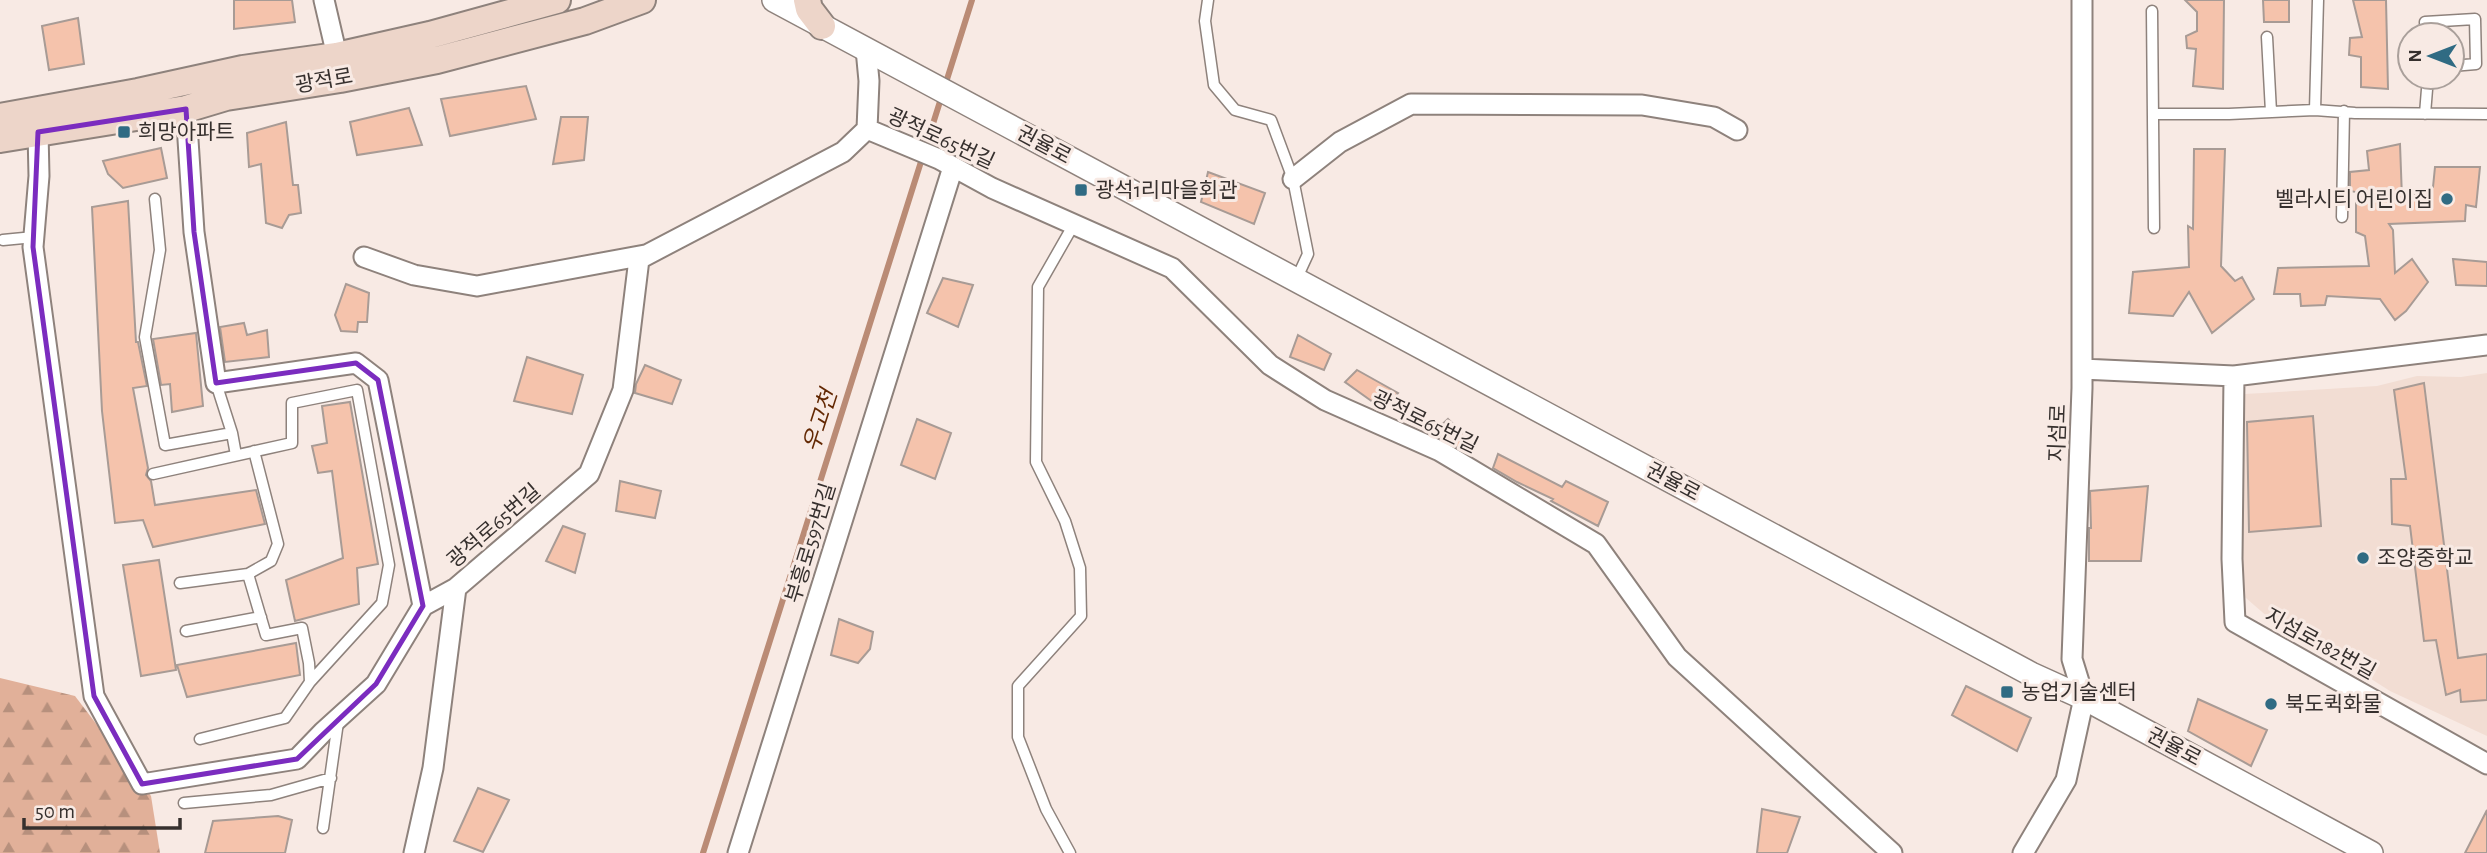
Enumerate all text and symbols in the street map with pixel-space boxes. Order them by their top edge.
north arrow [2396,21,2466,91]
text: N [2406,49,2425,63]
street label: 광적로 [293,65,354,96]
street label: 광적로65번길 [884,104,998,173]
place label: 희망아파트 [138,121,235,143]
street label: 권율로 [1013,121,1075,168]
marker: 희망아파트 [116,124,132,140]
place label: 광석1리마을회관 [1095,179,1237,201]
marker: 광석1리마을회관 [1073,182,1089,198]
place label: 벨라시티 어린이집 [2275,188,2433,210]
marker: 벨라시티 어린이집 [2439,191,2455,207]
water label: 우고천 [799,384,843,455]
street label: 광적로65번길 [1369,386,1482,457]
street label: 지섬로 [2045,404,2070,462]
street label: 권율로 [1642,458,1704,505]
street label: 광적로65번길 [443,480,544,572]
street label: 부흥로597번길 [782,480,839,605]
place label: 조양중학교 [2377,547,2474,569]
marker: 조양중학교 [2355,550,2371,566]
street label: 지섬로182번길 [2261,604,2380,683]
place label: 농업기술센터 [2021,681,2137,703]
marker: 농업기술센터 [1999,684,2015,700]
place label: 북도퀵화물 [2285,693,2382,715]
marker: 북도퀵화물 [2263,696,2279,712]
street label: 권율로 [2143,723,2205,770]
scale bar [24,786,180,830]
text: 50 m [35,801,75,822]

